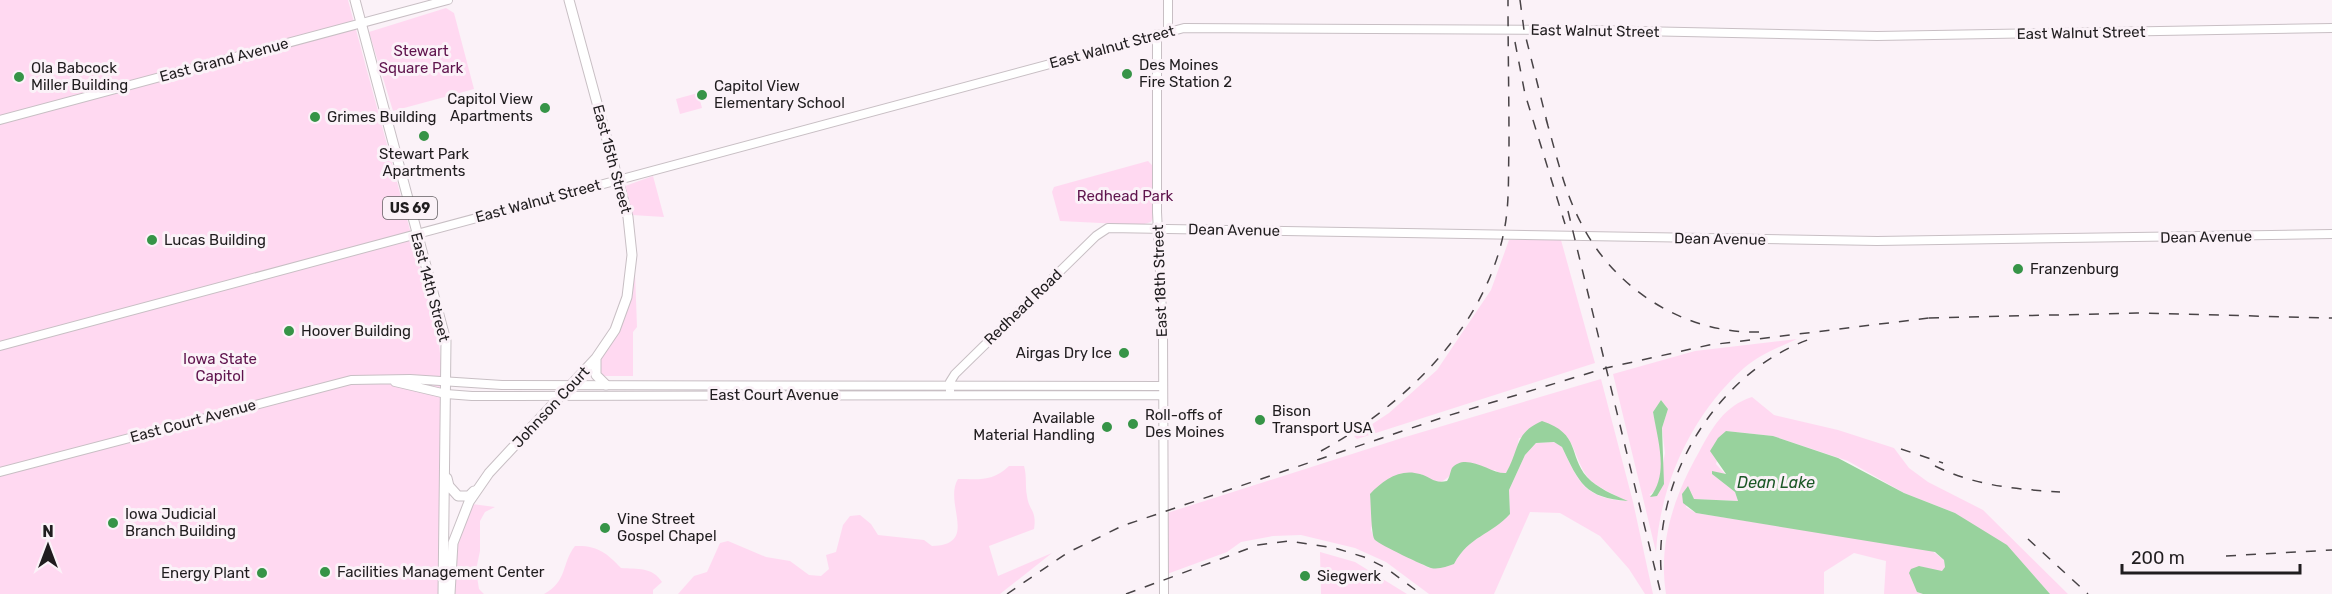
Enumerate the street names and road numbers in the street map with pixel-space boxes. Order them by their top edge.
street label: East Walnut Street [1530,21,1660,41]
street label: East Walnut Street [1047,22,1177,72]
street label: East Walnut Street [2016,23,2146,43]
street label: East Grand Avenue [158,34,290,86]
street label: East 15th Street [589,103,635,216]
street label: East Walnut Street [473,176,603,226]
road number: US 69 [383,197,437,219]
street label: Dean Avenue [1188,220,1280,240]
street label: East 18th Street [1149,224,1171,338]
street label: Dean Avenue [2160,227,2252,247]
street label: Dean Avenue [1674,229,1766,249]
street label: East 14th Street [407,230,453,344]
street label: Redhead Road [980,265,1066,349]
street label: Johnson Court [509,363,593,451]
street label: East Court Avenue [709,386,839,404]
street label: East Court Avenue [128,396,258,446]

